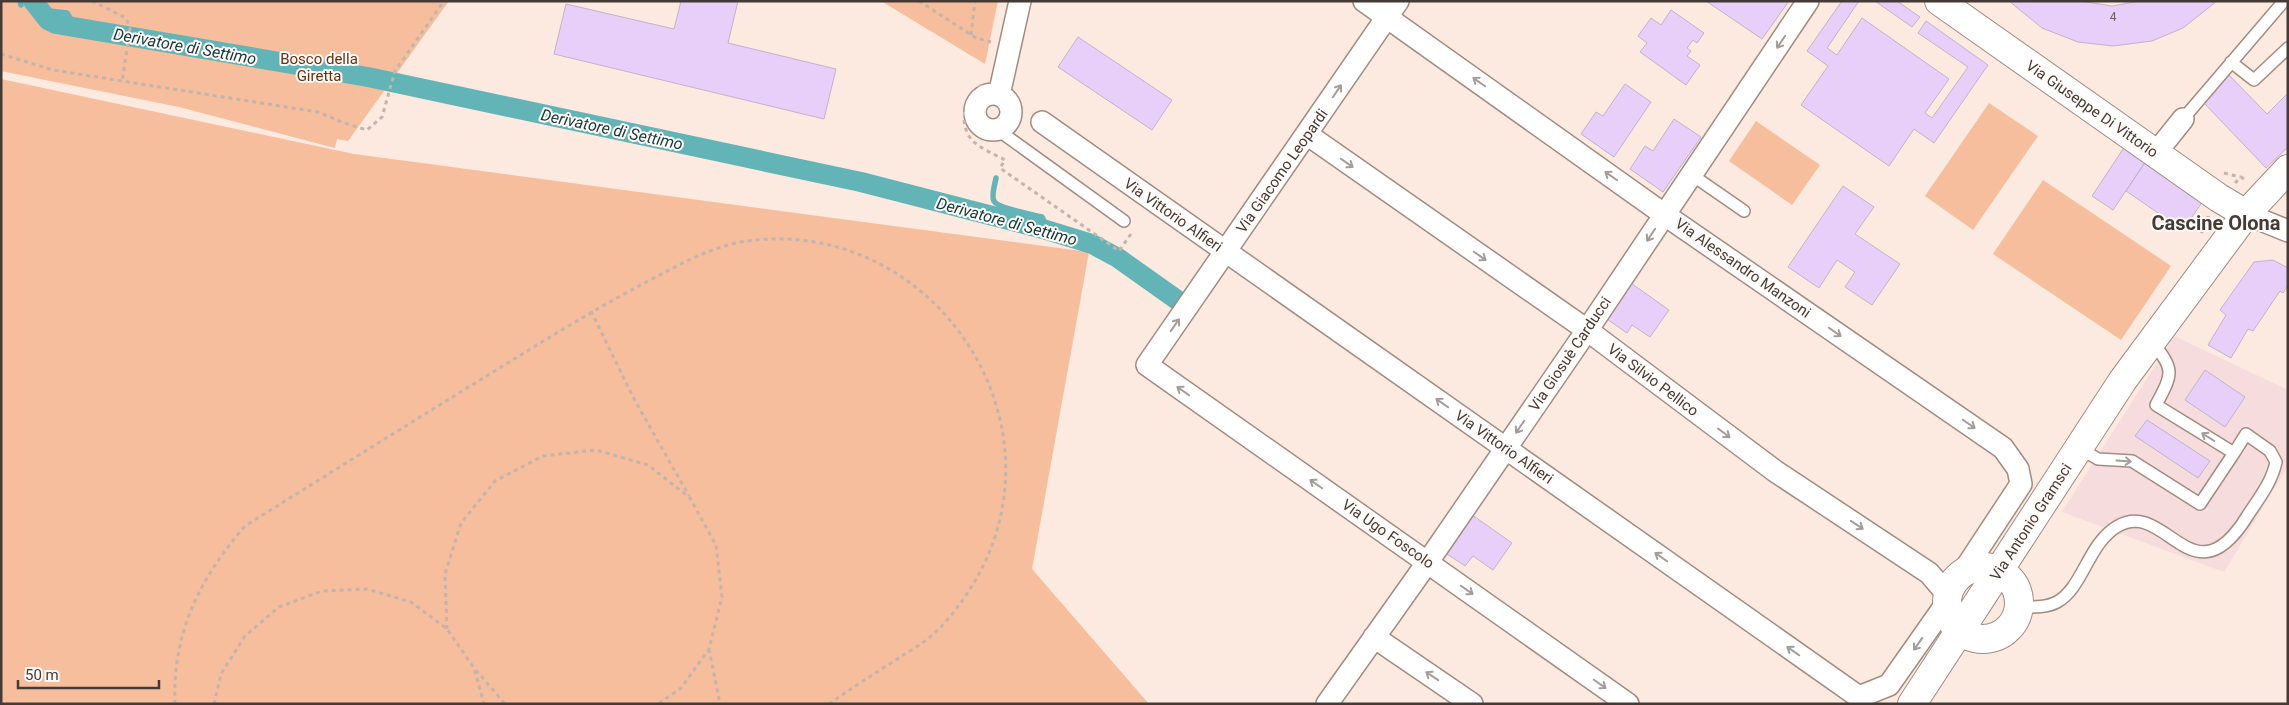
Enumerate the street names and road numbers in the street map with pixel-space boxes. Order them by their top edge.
street label: Via Giuseppe Di Vittorio [2022,56,2162,162]
street label: Via Giacomo Leopardi [1232,106,1332,236]
street label: Via Vittorio Alfieri [1120,174,1226,256]
street label: Via Alessandro Manzoni [1672,214,1814,322]
street label: Via Giosuè Carducci [1525,293,1615,415]
street label: Via Silvio Pellico [1604,340,1702,420]
street label: Via Vittorio Alfieri [1451,406,1557,488]
street label: Via Antonio Gramsci [1986,460,2076,584]
street label: Via Ugo Foscolo [1338,495,1438,573]

